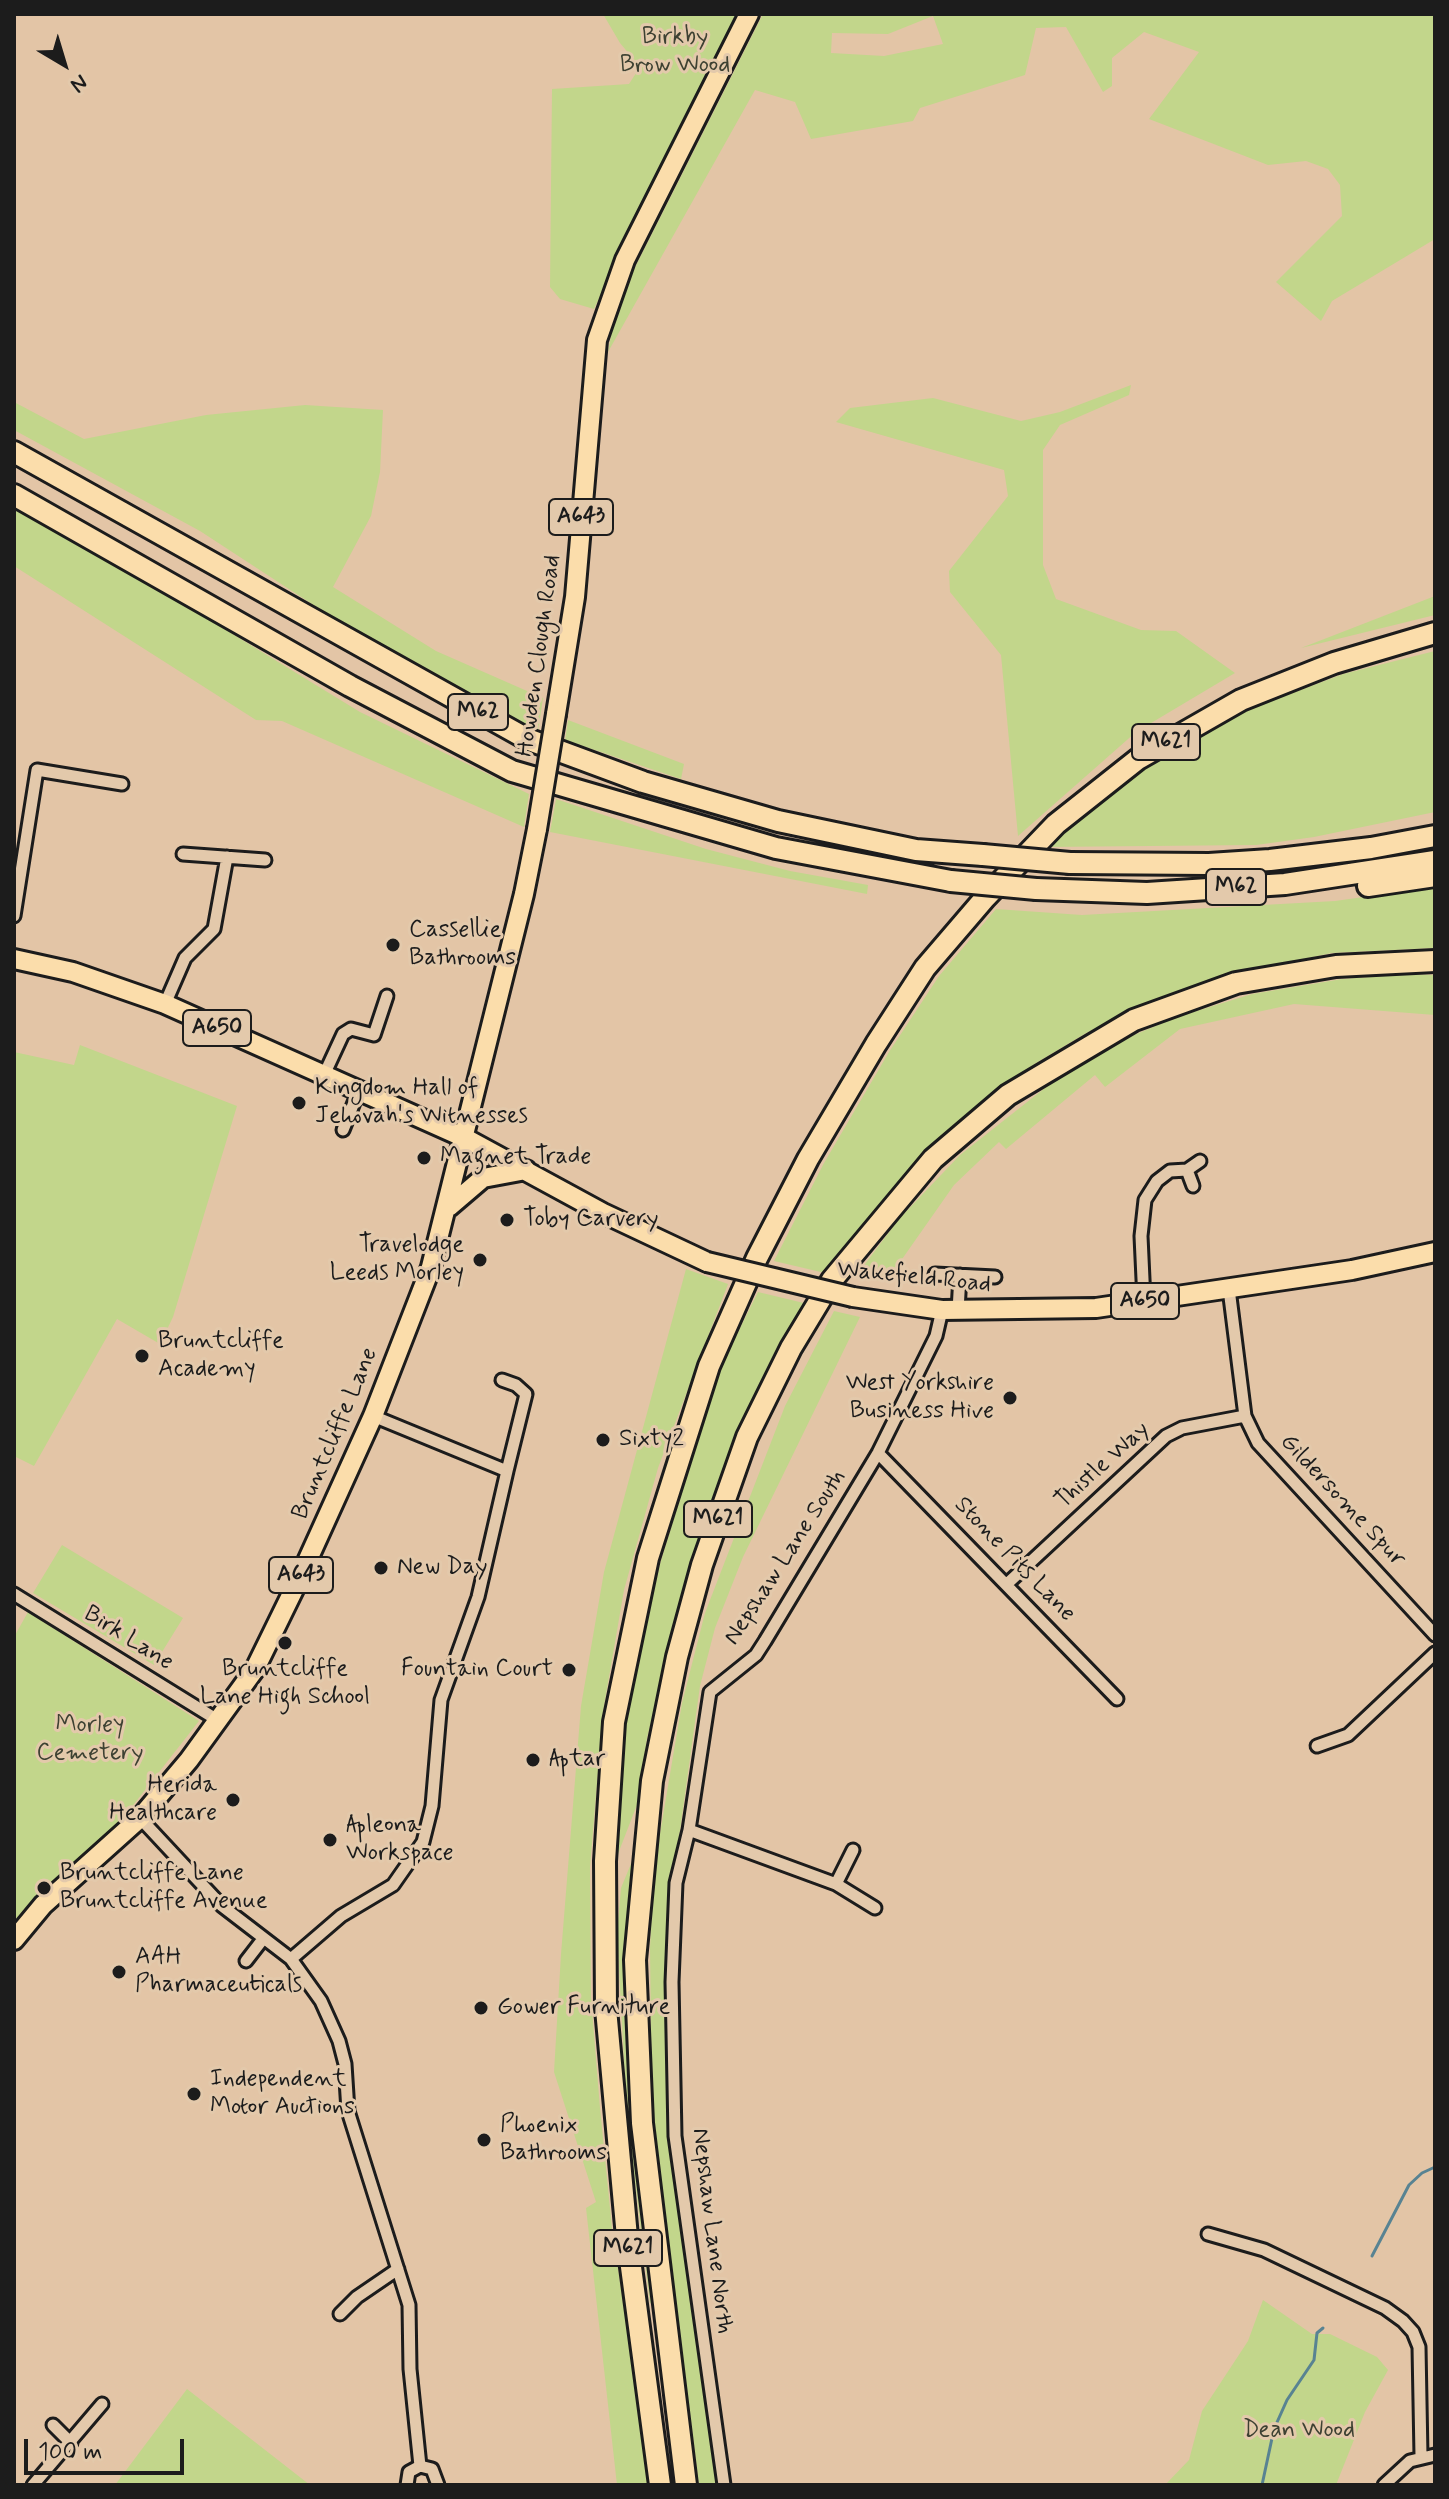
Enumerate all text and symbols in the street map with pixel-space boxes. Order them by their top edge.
north arrow [24,24,104,104]
park label: Birkby Brow Wood [620,24,730,80]
text: N [64,67,93,98]
road number: A643 [549,499,613,535]
street label: Howden Clough Road [512,553,568,759]
road number: M62 [448,694,508,730]
road number: M621 [1132,724,1200,760]
road number: M62 [1206,869,1266,905]
place label: Cassellie Bathrooms [409,917,516,973]
marker: Cassellie Bathrooms [384,936,402,954]
road number: A650 [183,1010,251,1046]
place label: Kingdom Hall of Jehovah's Witnesses [315,1075,528,1131]
marker: Kingdom Hall of Jehovah's Witnesses [290,1094,308,1112]
place label: Magnet Trade [440,1144,591,1172]
marker: Magnet Trade [415,1149,433,1167]
place label: Toby Carvery [523,1206,659,1234]
marker: Toby Carvery [498,1211,516,1229]
place label: Travelodge Leeds Morley [330,1232,464,1288]
marker: Travelodge Leeds Morley [471,1251,489,1269]
street label: Wakefield Road [836,1256,992,1300]
road number: A650 [1111,1283,1179,1319]
place label: Bruntcliffe Academy [158,1328,284,1384]
street label: Bruntcliffe Lane [287,1344,385,1524]
marker: Bruntcliffe Academy [133,1347,151,1365]
place label: West Yorkshire Business Hive [846,1370,994,1426]
marker: West Yorkshire Business Hive [1001,1389,1019,1407]
street label: Thistle Way [1050,1416,1156,1516]
place label: Sixty2 [619,1426,684,1454]
street label: Gildersome Spur [1273,1428,1411,1574]
marker: Sixty2 [594,1431,612,1449]
street label: Nepshaw Lane South [719,1465,853,1651]
street label: Stone Pits Lane [947,1491,1081,1629]
road number: M621 [684,1501,752,1537]
place label: New Day [397,1554,487,1582]
road number: A643 [269,1557,333,1593]
marker: New Day [372,1559,390,1577]
street label: Birk Lane [78,1600,178,1678]
marker: Bruntcliffe Lane High School [276,1634,294,1652]
place label: Bruntcliffe Lane High School [200,1656,370,1712]
place label: Fountain Court [401,1656,553,1684]
marker: Fountain Court [560,1661,578,1679]
park label: Morley Cemetery [36,1712,144,1768]
place label: Aptar [549,1746,605,1774]
marker: Aptar [524,1751,542,1769]
place label: Herida Healthcare [109,1772,217,1828]
marker: Herida Healthcare [224,1791,242,1809]
place label: Apleona Workspace [346,1812,454,1868]
marker: Apleona Workspace [321,1831,339,1849]
place label: Bruntcliffe Lane Bruntcliffe Avenue [60,1860,268,1916]
marker: Bruntcliffe Lane Bruntcliffe Avenue [35,1879,53,1897]
place label: AAH Pharmaceuticals [135,1944,302,2000]
marker: AAH Pharmaceuticals [110,1963,128,1981]
place label: Gower Furniture [497,1994,670,2022]
marker: Gower Furniture [472,1999,490,2017]
place label: Independent Motor Auctions [210,2066,355,2122]
marker: Independent Motor Auctions [185,2085,203,2103]
place label: Phoenix Bathrooms [500,2112,607,2168]
street label: Nepshaw Lane North [684,2127,738,2335]
marker: Phoenix Bathrooms [475,2131,493,2149]
road number: M621 [594,2230,662,2266]
park label: Dean Wood [1243,2417,1355,2445]
scale bar [28,2423,188,2473]
text: 100 m [38,2437,102,2468]

